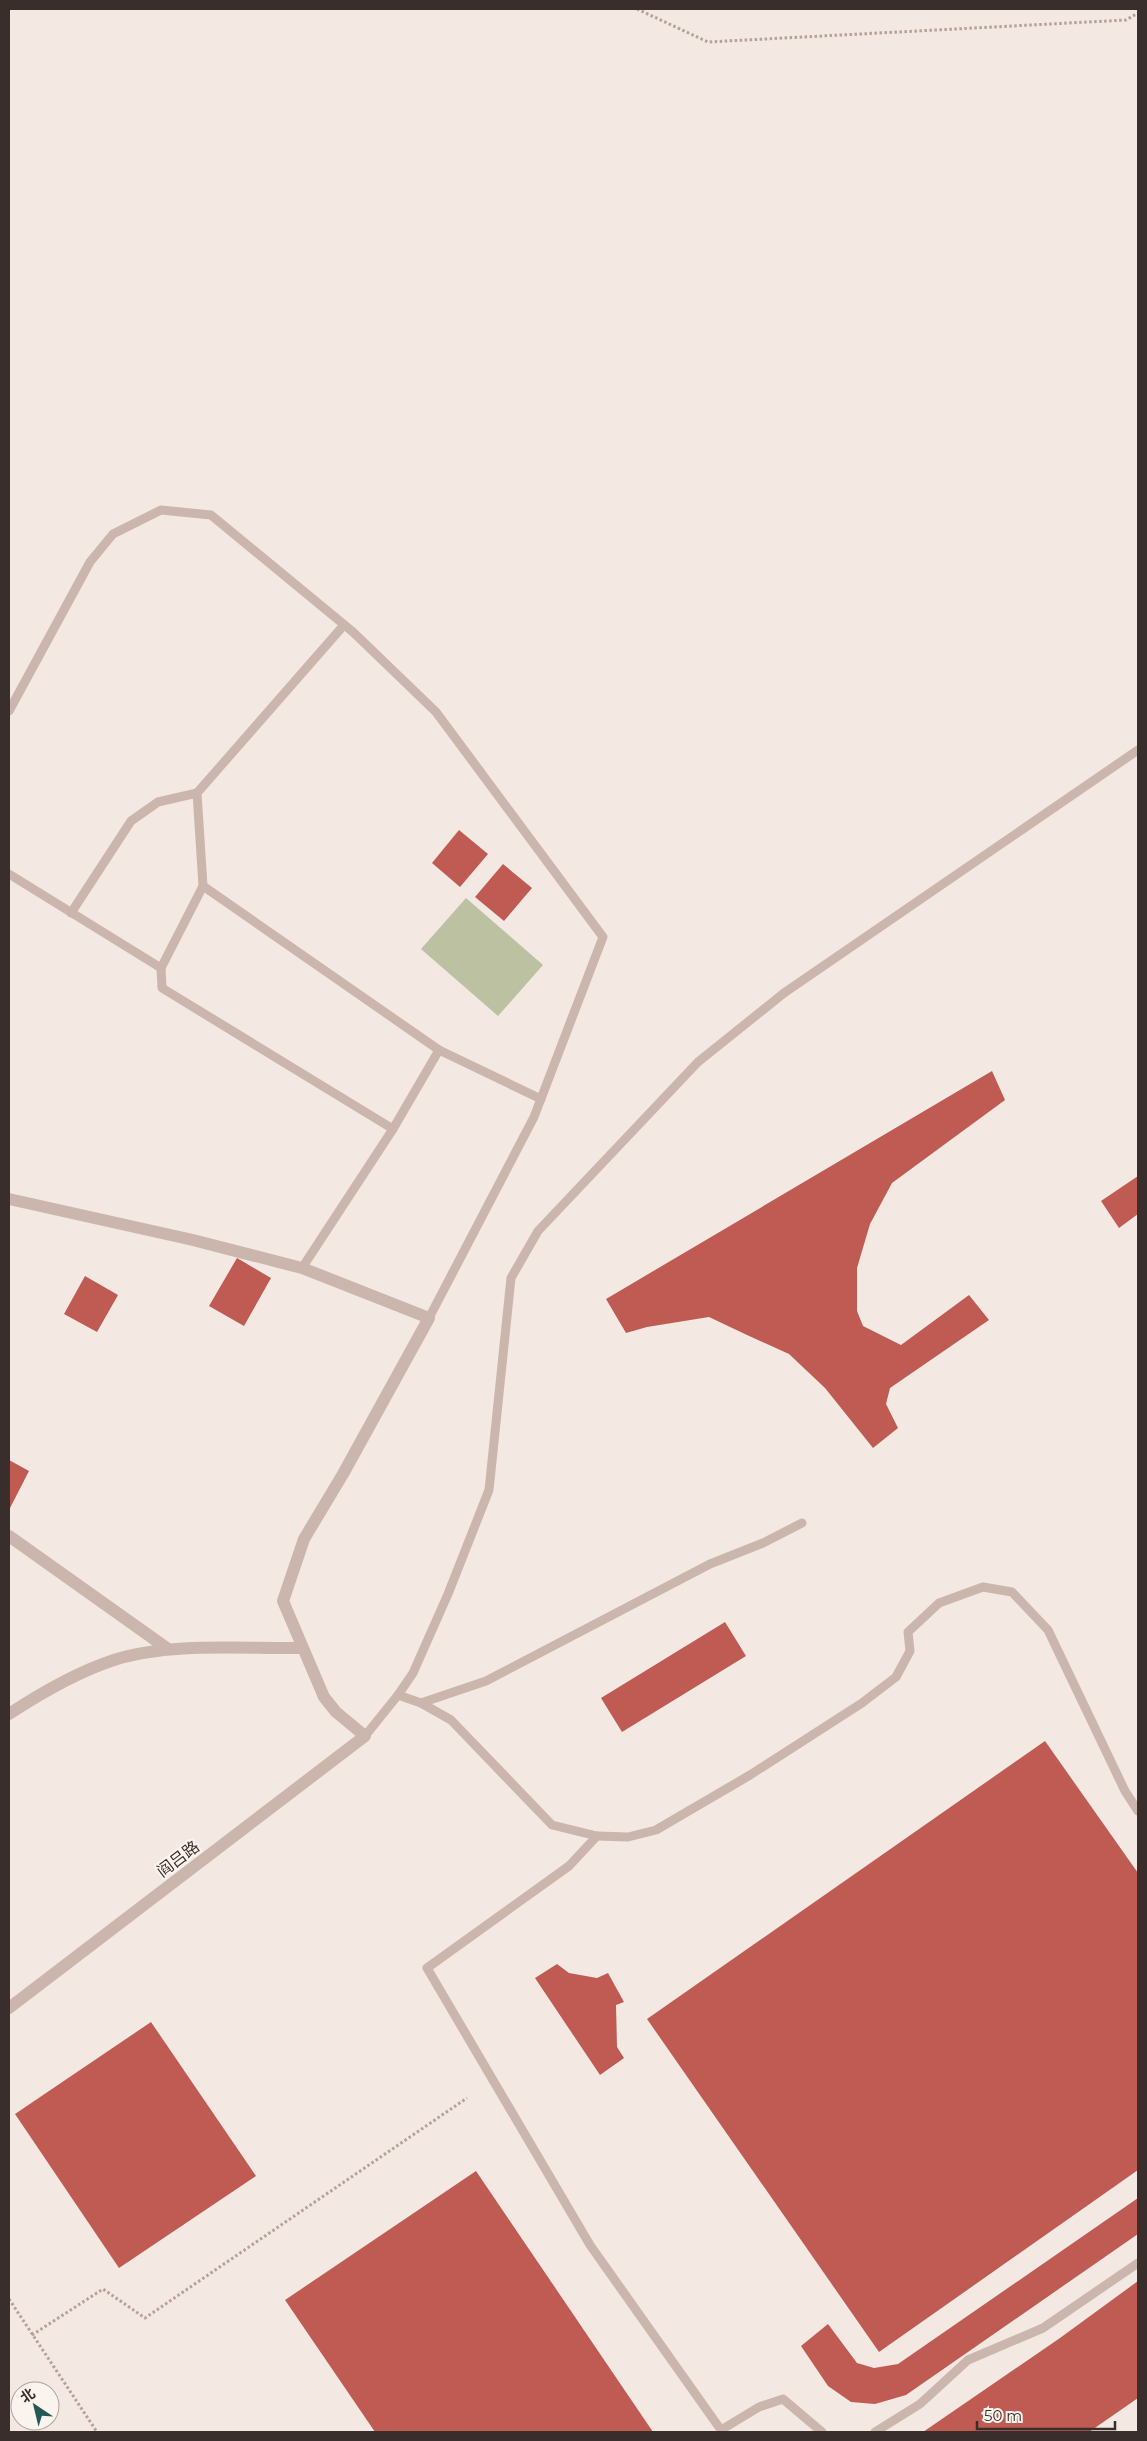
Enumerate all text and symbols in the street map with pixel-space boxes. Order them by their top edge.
street label: 阎吕路 [153,1837,203,1881]
north arrow [10,2381,60,2431]
text: 北 [17,2384,38,2407]
scale bar [977,2398,1114,2430]
text: 50 m [984,2406,1022,2425]

